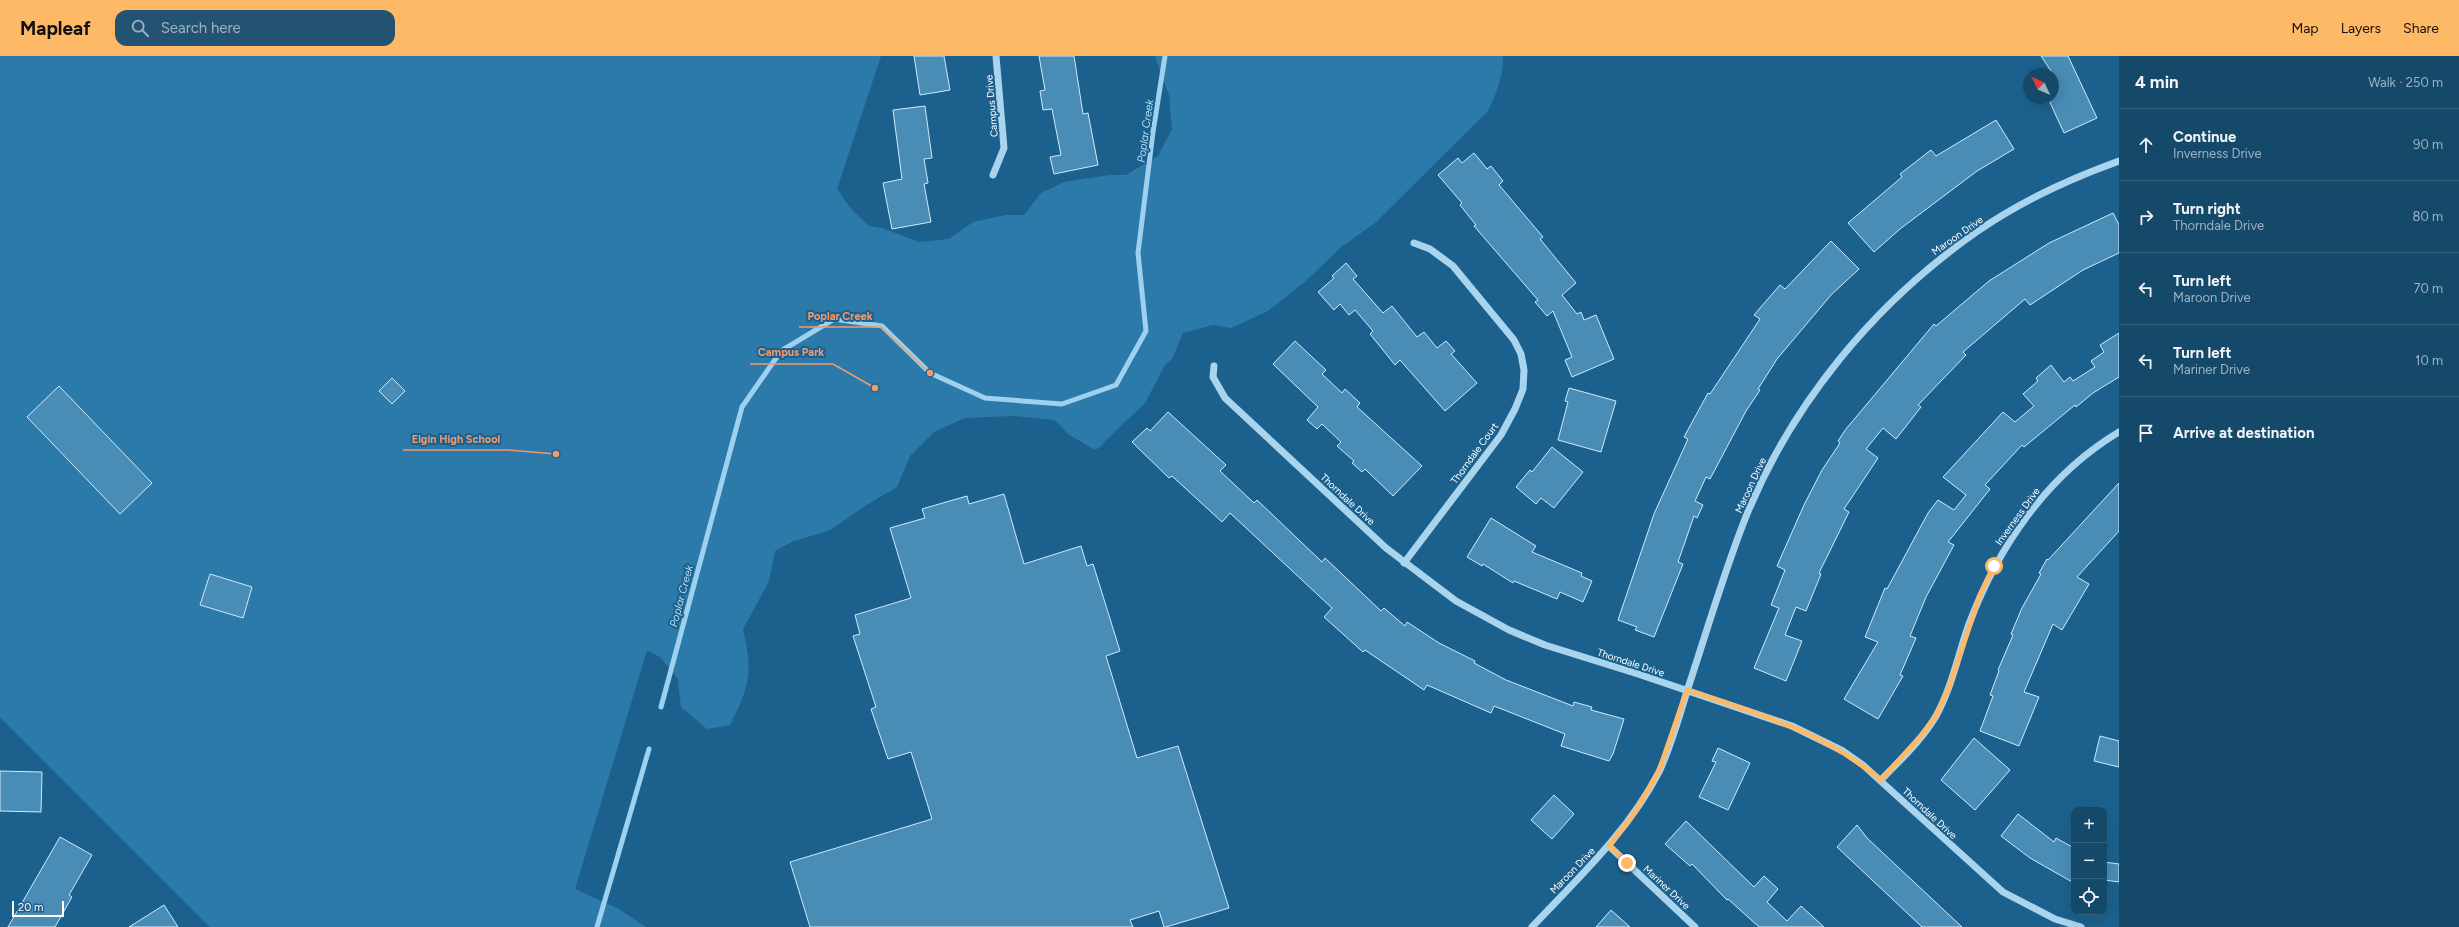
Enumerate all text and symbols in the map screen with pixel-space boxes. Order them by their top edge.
search box [115,10,395,46]
text: Mapleaf [20,17,91,40]
icon: search [129,17,151,39]
text: Search here [161,19,241,37]
text: Map [2291,20,2319,37]
text: Layers [2341,20,2381,37]
text: Share [2403,20,2439,37]
north arrow [2023,68,2059,104]
text: 4 min [2135,72,2179,92]
street label: Campus Drive [982,74,1001,138]
text: Walk · 250 m [2368,75,2443,90]
water label: Poplar Creek [1135,98,1156,163]
text: Continue [2173,128,2236,146]
icon: ahead [2135,134,2157,156]
text: 90 m [2413,137,2443,152]
text: Inverness Drive [2173,146,2262,161]
text: Turn right [2173,200,2241,218]
icon: right [2135,206,2157,228]
text: 80 m [2412,209,2443,224]
street label: Maroon Drive [1929,213,1986,258]
text: Thorndale Drive [2173,218,2264,233]
text: Turn left [2173,272,2231,290]
icon: left [2135,278,2157,300]
text: 70 m [2413,281,2443,296]
text: Maroon Drive [2173,290,2251,305]
callout: Poplar Creek [799,304,881,327]
text: Poplar Creek [807,310,873,323]
callout: Campus Park [750,341,833,364]
text: Turn left [2173,344,2231,362]
text: Campus Park [758,346,824,359]
icon: left [2135,350,2157,372]
text: 10 m [2415,353,2443,368]
text: Mariner Drive [2173,362,2250,377]
street label: Thorndale Court [1448,420,1501,487]
icon: arrive [2135,422,2157,444]
text: Arrive at destination [2173,424,2314,442]
callout: Elgin High School [403,427,508,450]
text: Elgin High School [412,433,501,446]
street label: Maroon Drive [1732,455,1769,515]
street label: Thorndale Drive [1318,471,1378,528]
street label: Inverness Drive [1992,484,2043,548]
route start [1985,557,2003,575]
water label: Poplar Creek [667,563,696,629]
street label: Thorndale Drive [1596,645,1667,680]
street label: Thorndale Drive [1900,785,1960,842]
map controls [2071,807,2107,915]
button: + [2071,807,2107,843]
button: − [2071,843,2107,879]
street label: Maroon Drive [1547,844,1598,896]
route end [1618,854,1636,872]
street label: Mariner Drive [1641,862,1693,913]
button: locate [2071,879,2107,915]
scale bar [12,899,64,918]
text: 20 m [18,901,43,914]

